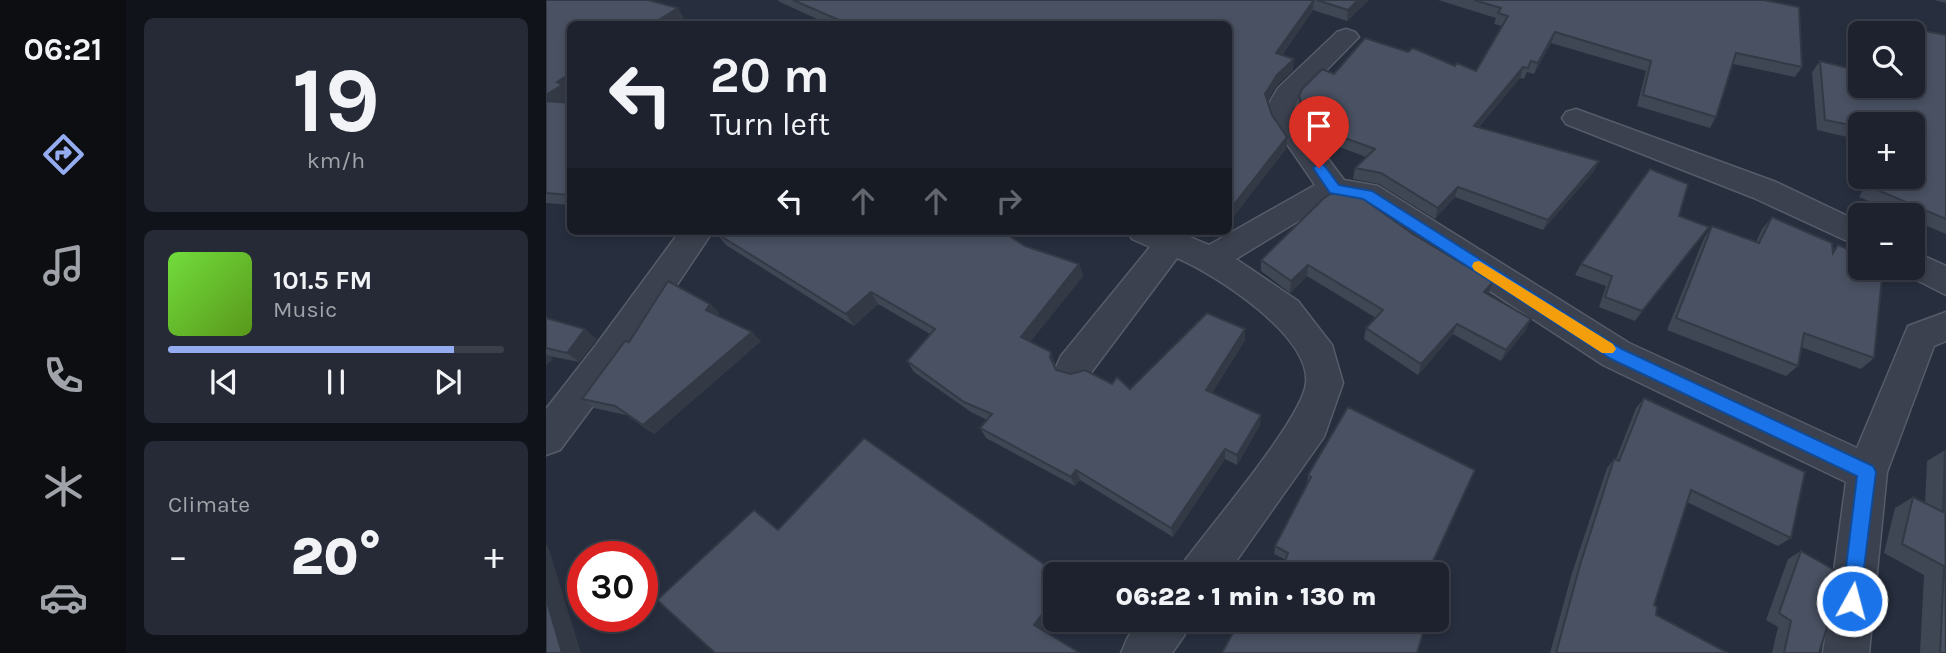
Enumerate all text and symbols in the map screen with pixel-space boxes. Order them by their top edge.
map controls [1848,21,1925,280]
button: search [1848,21,1925,98]
text: 06:21 [23,31,103,68]
text: 20 m [710,47,830,104]
text: 19 [292,48,380,154]
icon: left [595,49,686,140]
pin [1289,96,1349,168]
text: Turn left [710,106,830,143]
icon: arrive [1300,107,1338,145]
button: + [1848,112,1925,189]
icon: directions [39,130,88,179]
text: km/h [307,147,365,174]
icon: left [771,182,809,220]
icon: ahead [844,182,882,220]
icon: ahead [917,182,955,220]
icon: right [990,182,1028,220]
button: − [1848,203,1925,280]
icon: music [39,241,88,290]
text: 101.5 FM [273,265,372,296]
text: Music [273,296,337,323]
icon: phone [39,351,88,400]
icon: previous [205,363,243,401]
icon: pause [317,363,355,401]
icon: next [429,363,467,401]
icon: climate [39,462,88,511]
text: Climate [168,491,250,518]
text: 20° [291,526,381,587]
text: − [168,534,188,579]
text: + [484,534,504,579]
speed limit sign: 30 [567,541,658,632]
position arrow [1815,564,1889,638]
icon: car [39,573,88,622]
text: 06:22 · 1 min · 130 m [1115,581,1377,612]

